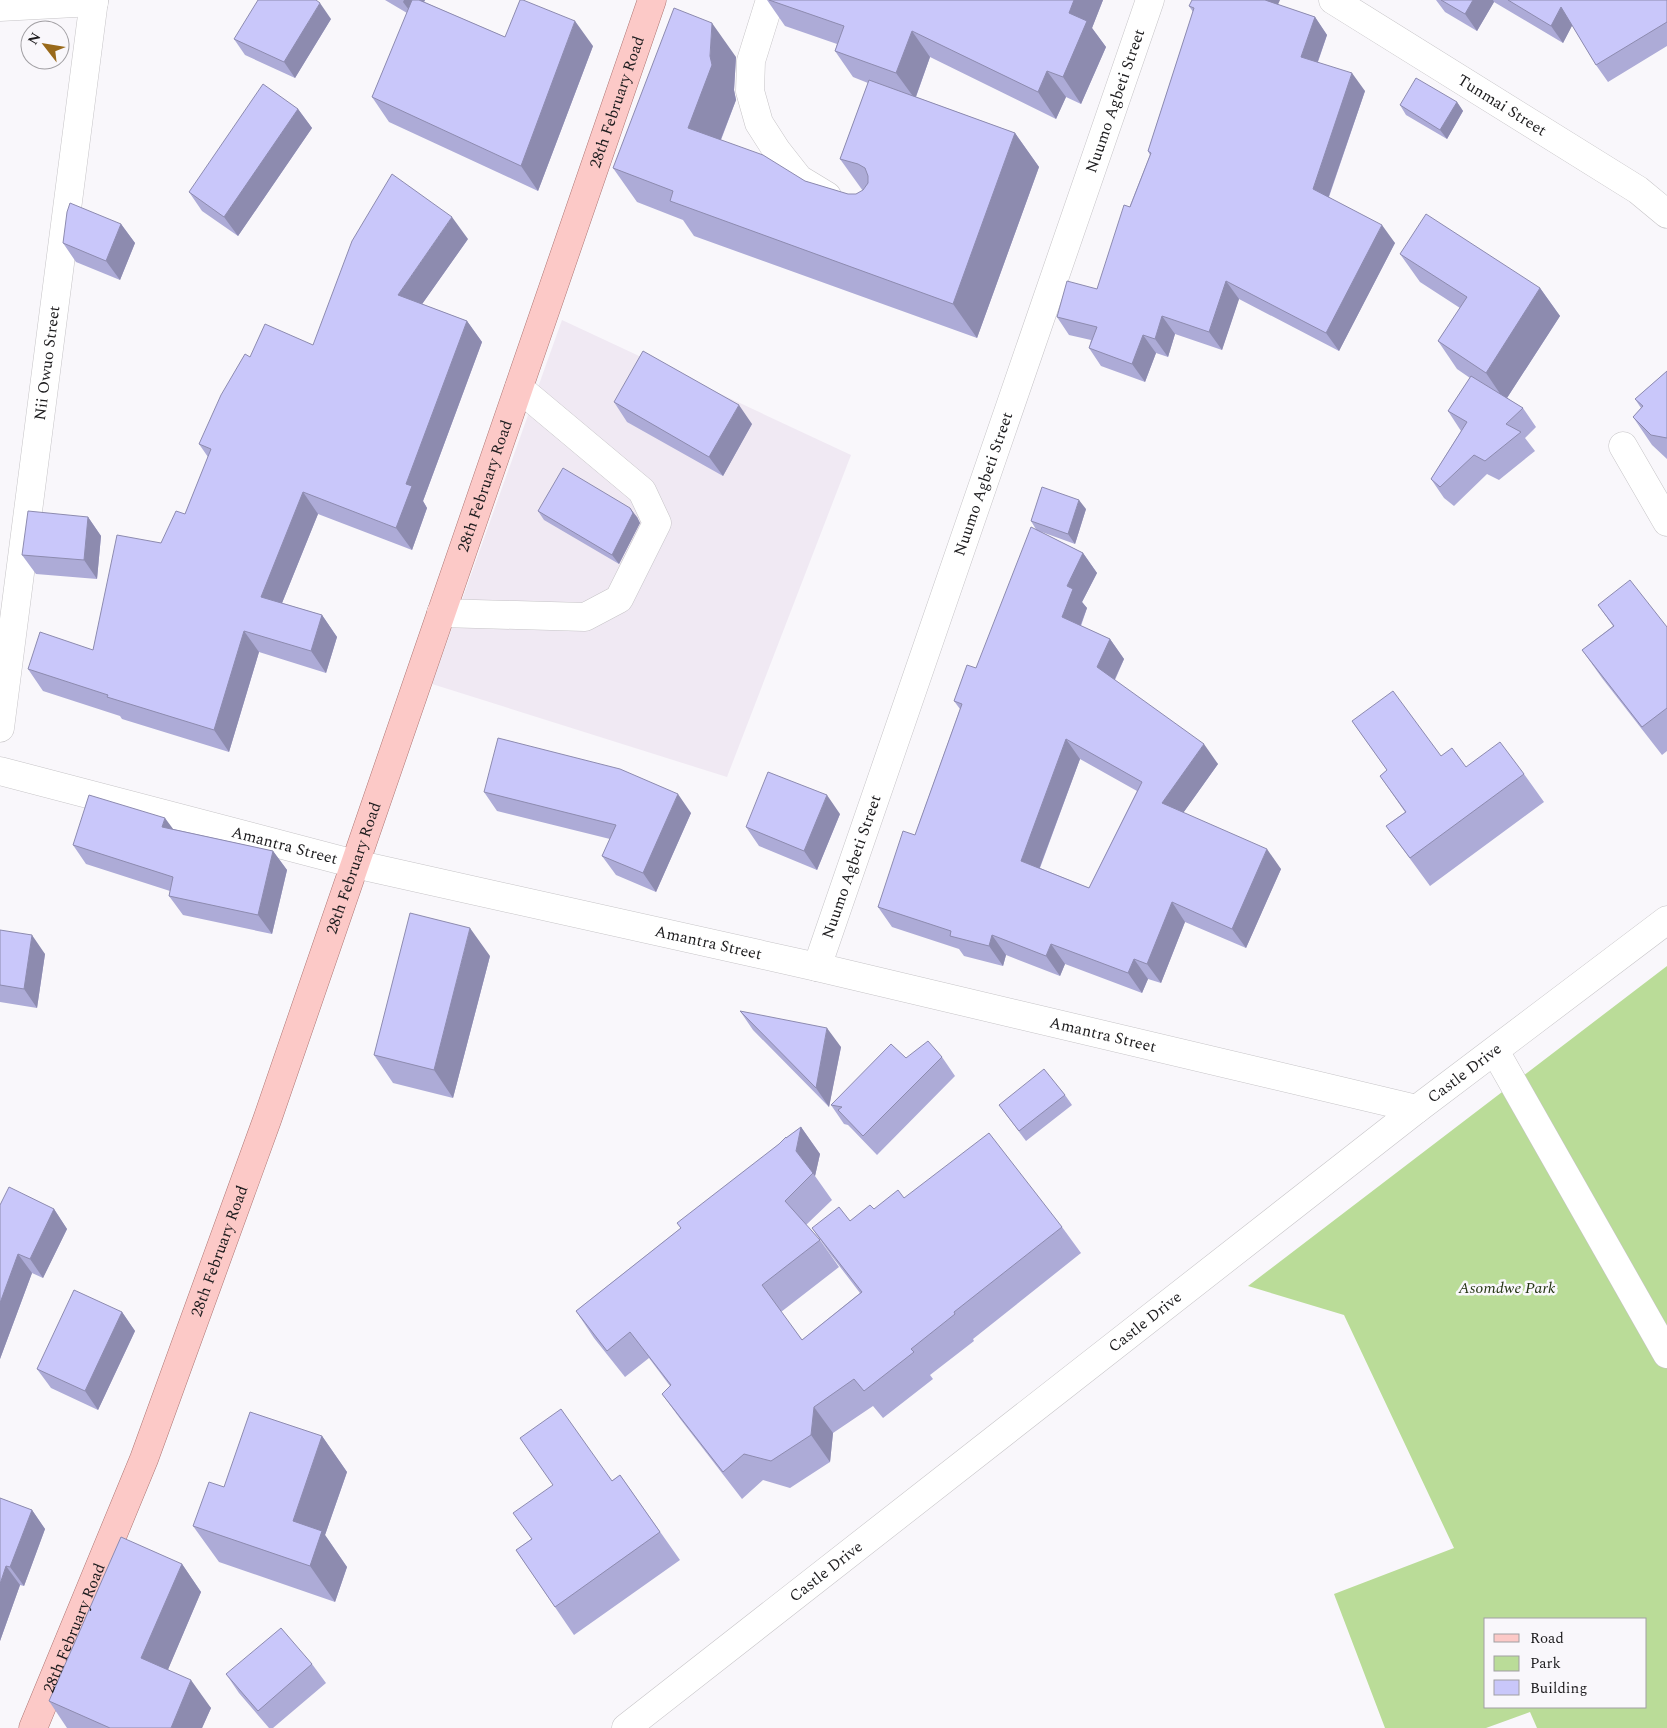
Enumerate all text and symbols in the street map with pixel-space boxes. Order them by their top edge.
north arrow [20,20,70,70]
street label: Nuumo Agbeti Street [1079,25,1151,176]
text: N [22,28,46,49]
street label: 28th February Road [583,33,651,171]
street label: Tunmai Street [1452,68,1552,142]
street label: Nii Owuo Street [28,304,66,422]
street label: Nuumo Agbeti Street [947,408,1019,559]
street label: 28th February Road [451,417,519,555]
street label: Nuumo Agbeti Street [816,791,888,942]
street label: 28th February Road [320,799,387,937]
street label: Amantra Street [229,820,341,871]
street label: Amantra Street [653,919,764,966]
street label: Amantra Street [1047,1010,1159,1059]
street label: Castle Drive [1422,1037,1507,1109]
street label: 28th February Road [184,1182,254,1320]
park label: Asomdwe Park [1458,1276,1556,1300]
street label: Castle Drive [1103,1285,1187,1358]
street label: Castle Drive [784,1535,868,1608]
street label: 28th February Road [37,1560,112,1697]
legend [1484,1618,1647,1708]
text: Road [1530,1627,1564,1650]
text: Park [1530,1652,1561,1675]
text: Building [1530,1677,1587,1700]

